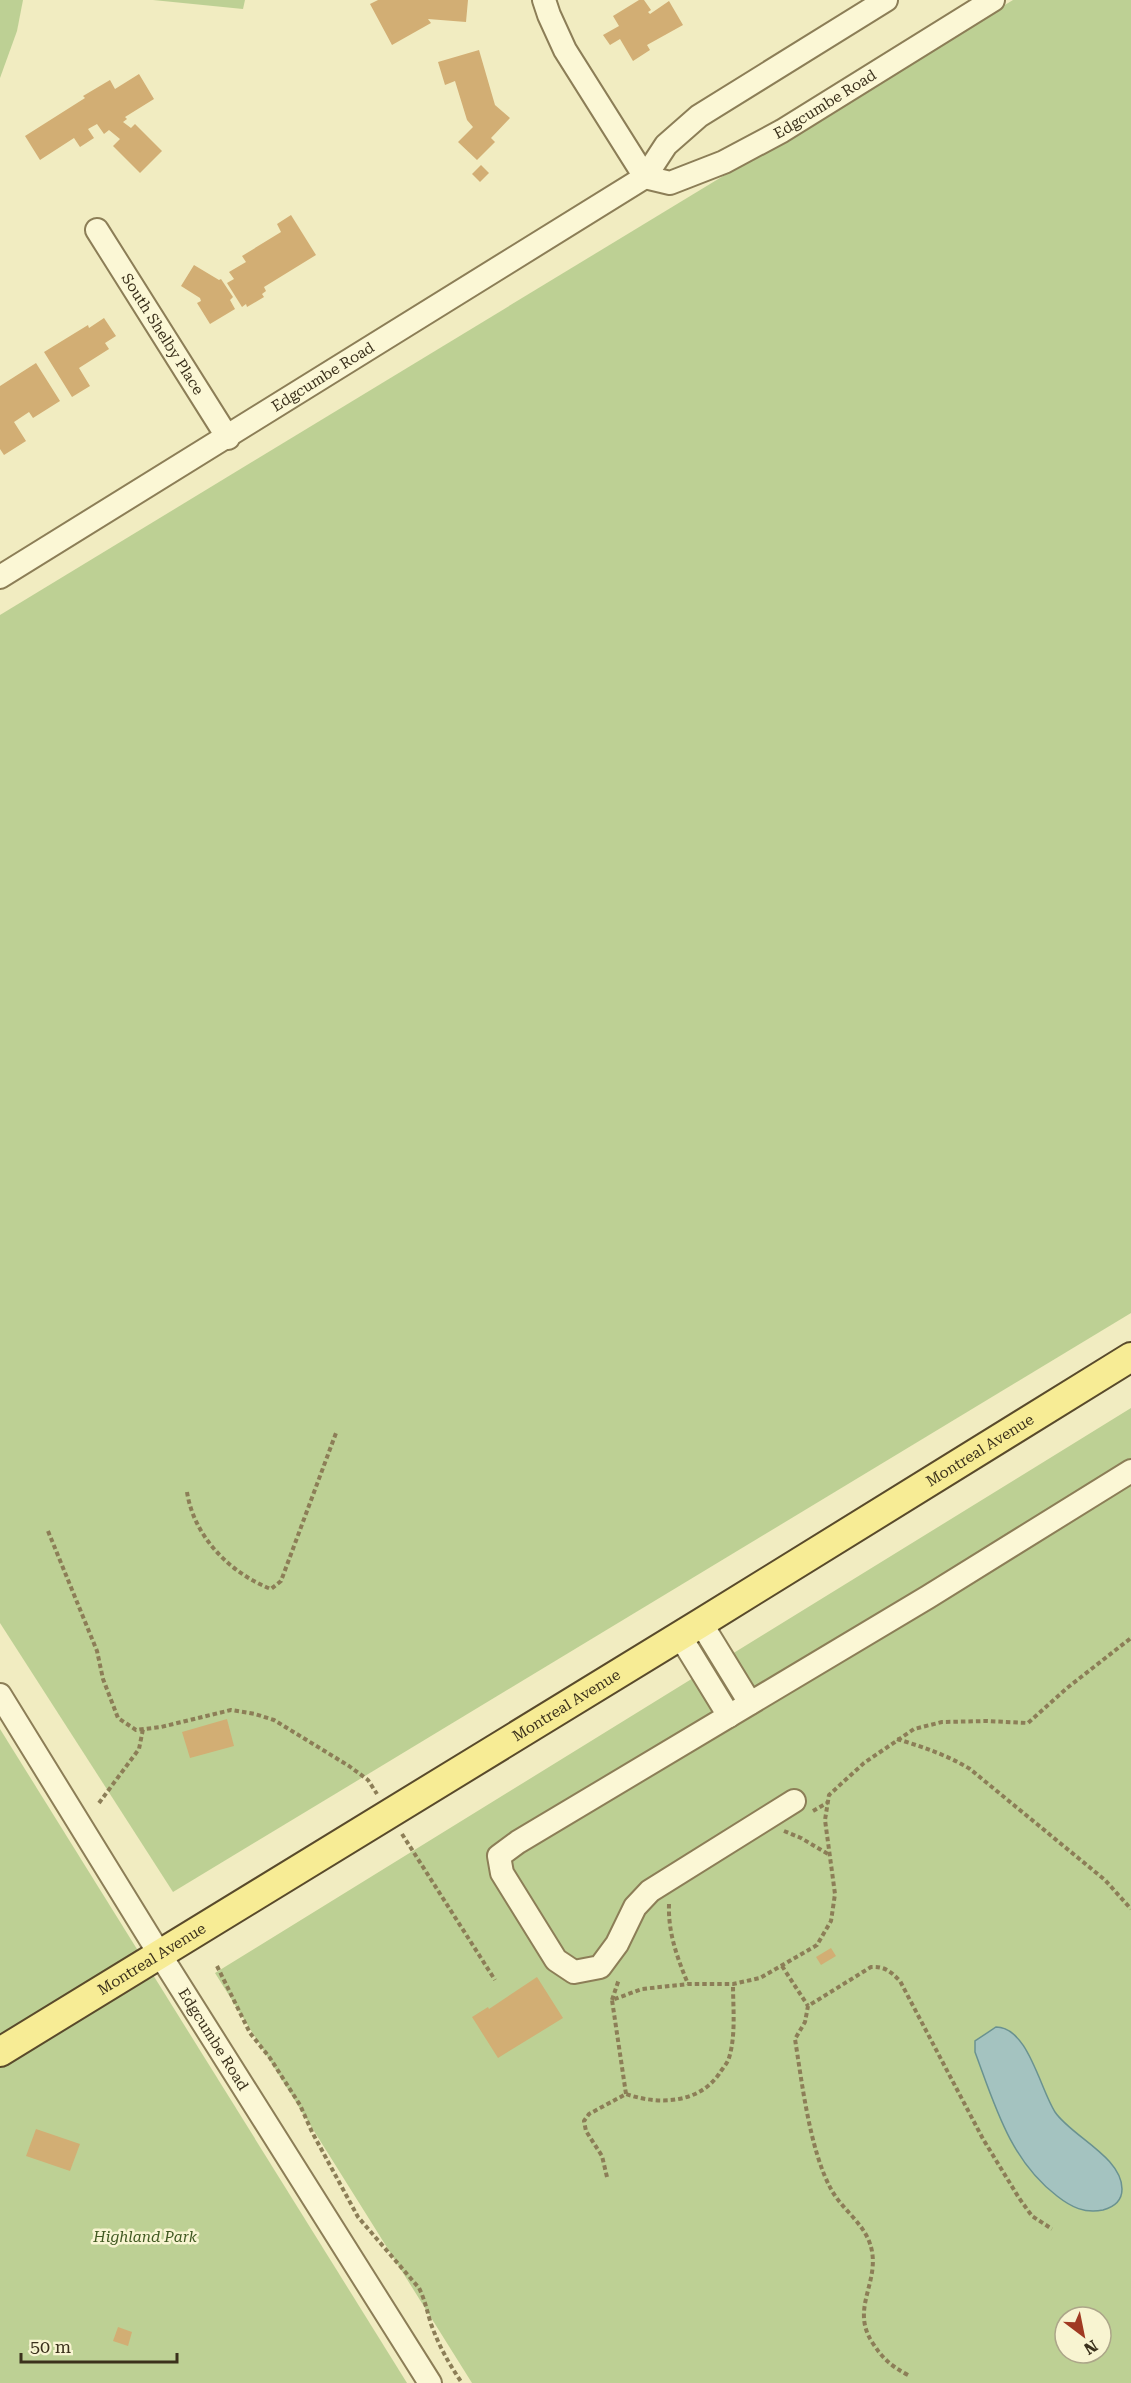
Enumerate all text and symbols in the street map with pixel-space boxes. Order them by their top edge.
street label: Edgcumbe Road [771,66,880,143]
street label: South Shelby Place [118,270,207,398]
street label: Edgcumbe Road [268,338,378,415]
street label: Montreal Avenue [923,1410,1037,1490]
street label: Montreal Avenue [509,1666,624,1745]
street label: Montreal Avenue [95,1919,209,1999]
street label: Edgcumbe Road [174,1985,252,2094]
park label: Highland Park [92,2228,198,2246]
north arrow [1053,2305,1113,2365]
scale bar [21,2326,177,2364]
text: 50 m [30,2336,71,2357]
text: N [1080,2336,1101,2359]

